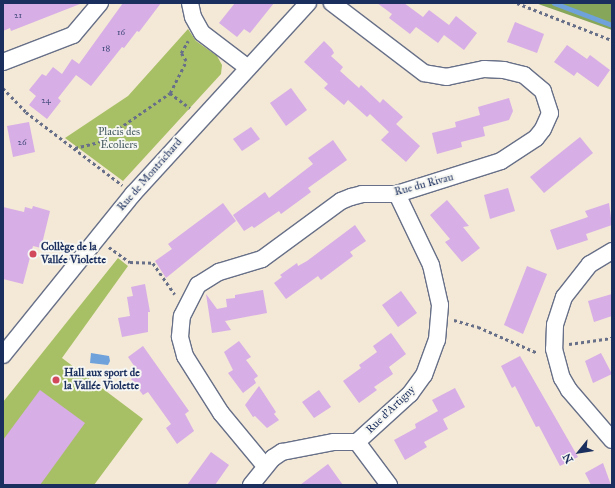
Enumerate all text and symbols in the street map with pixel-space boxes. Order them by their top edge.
house number: 21 [14,10,22,20]
house number: 16 [117,27,125,37]
house number: 18 [102,43,110,53]
house number: 24 [41,95,51,105]
park label: Placis des Écoliers [98,126,140,152]
street label: Rue de Montrichard [115,136,185,214]
house number: 26 [17,137,27,147]
street label: Rue du Rivau [393,171,455,199]
place label: Collège de la Vallée Violette [41,241,106,267]
marker: Collège de la Vallée Violette [28,249,38,259]
place label: Hall aux sport de la Vallée Violette [64,367,140,393]
marker: Hall aux sport de la Vallée Violette [51,375,61,385]
street label: Rue d'Artigny [364,383,418,437]
north arrow [559,432,599,472]
text: N [560,451,576,466]

